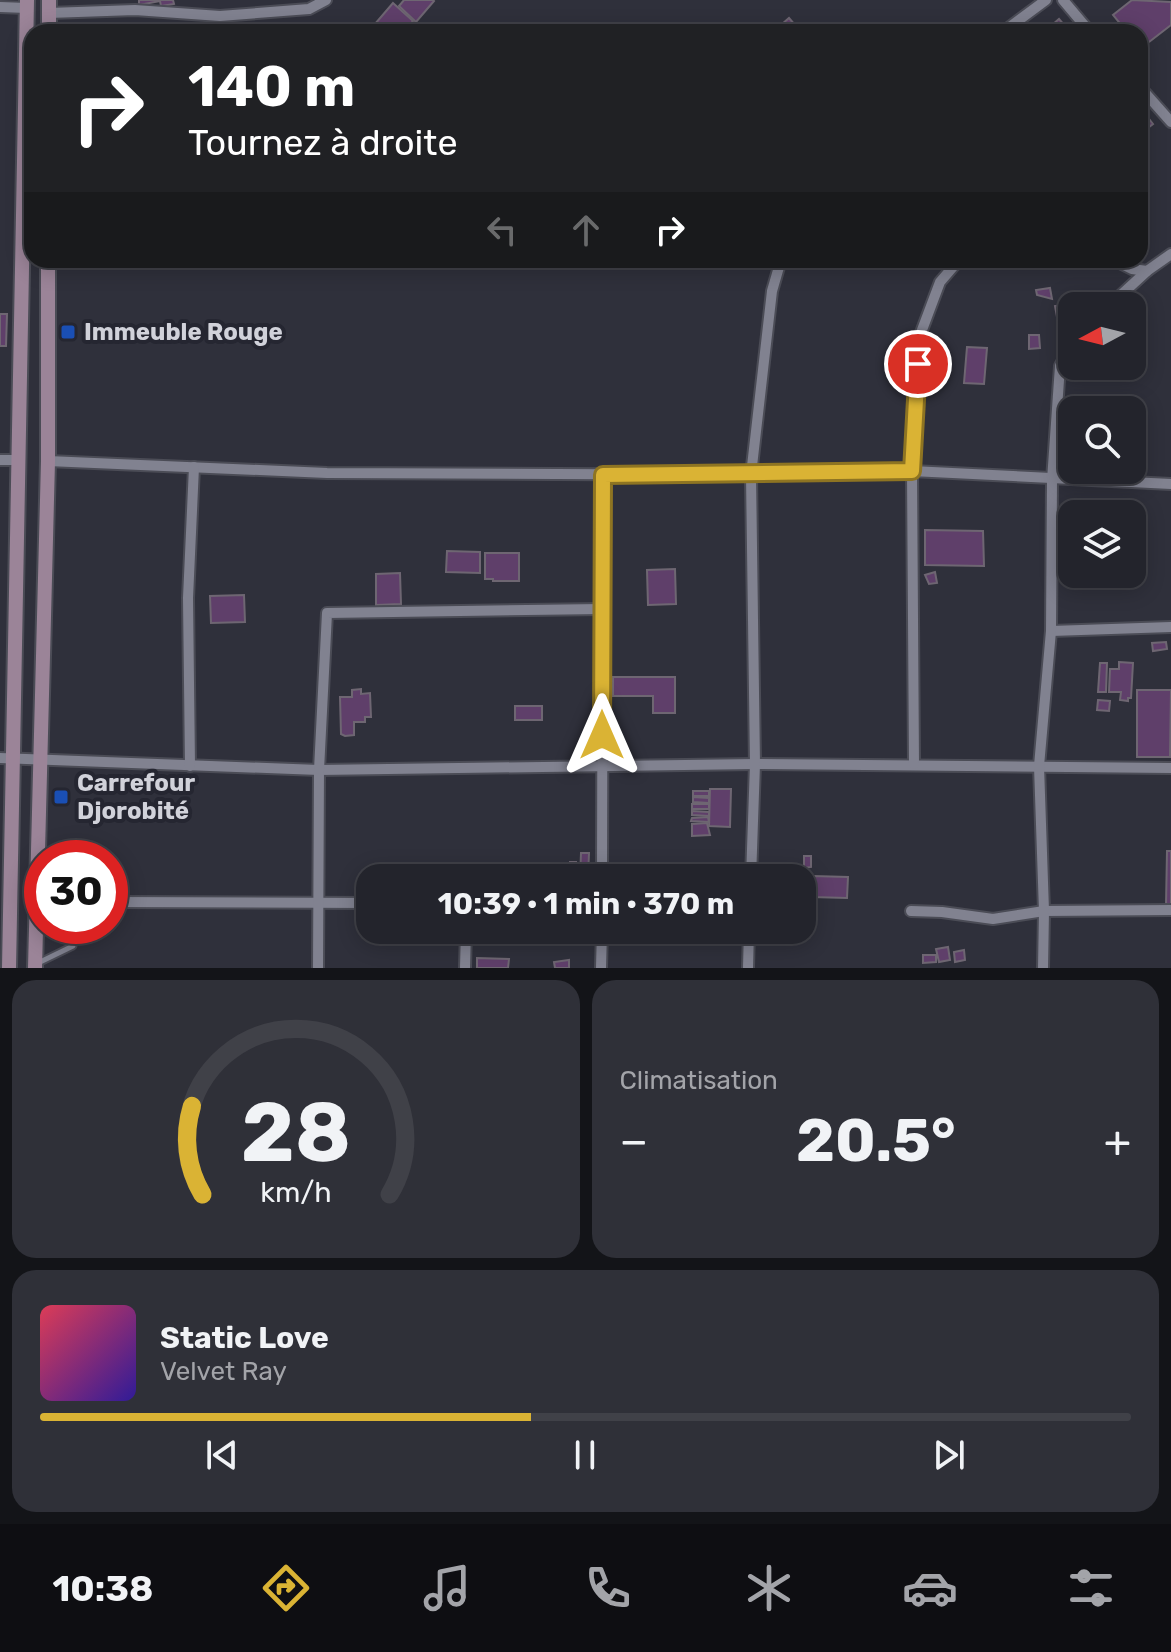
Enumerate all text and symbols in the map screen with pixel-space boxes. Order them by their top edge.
text: 140 m [188,54,355,120]
icon: right [56,56,160,160]
text: Tournez à droite [188,121,458,164]
icon: left [480,208,524,252]
icon: ahead [564,208,608,252]
icon: right [648,208,692,252]
north arrow [1058,292,1146,380]
map controls [1058,292,1146,588]
place label: Immeuble Rouge [84,318,283,346]
marker: Immeuble Rouge [59,323,77,341]
pin [884,330,952,398]
icon: arrive [896,342,940,386]
button: search [1058,396,1146,484]
button: layers [1058,500,1146,588]
position arrow [560,693,644,777]
place label: Carrefour Djorobité [77,769,195,825]
marker: Carrefour Djorobité [52,788,70,806]
speed limit sign: 30 [24,840,128,944]
text: 10:39 · 1 min · 370 m [438,886,734,922]
text: Climatisation [620,1065,778,1096]
text: 28 [241,1083,351,1182]
text: 20.5° [796,1105,956,1176]
text: − [620,1115,648,1167]
text: + [1104,1115,1131,1167]
text: km/h [260,1175,331,1209]
text: Static Love [160,1320,329,1356]
text: Velvet Ray [160,1356,287,1387]
icon: previous [200,1433,244,1477]
icon: pause [563,1433,607,1477]
icon: next [927,1433,971,1477]
icon: directions [258,1560,314,1616]
icon: music [419,1560,475,1616]
icon: phone [580,1560,636,1616]
icon: climate [741,1560,797,1616]
icon: car [902,1560,958,1616]
icon: filters [1063,1560,1119,1616]
text: 10:38 [52,1567,153,1610]

